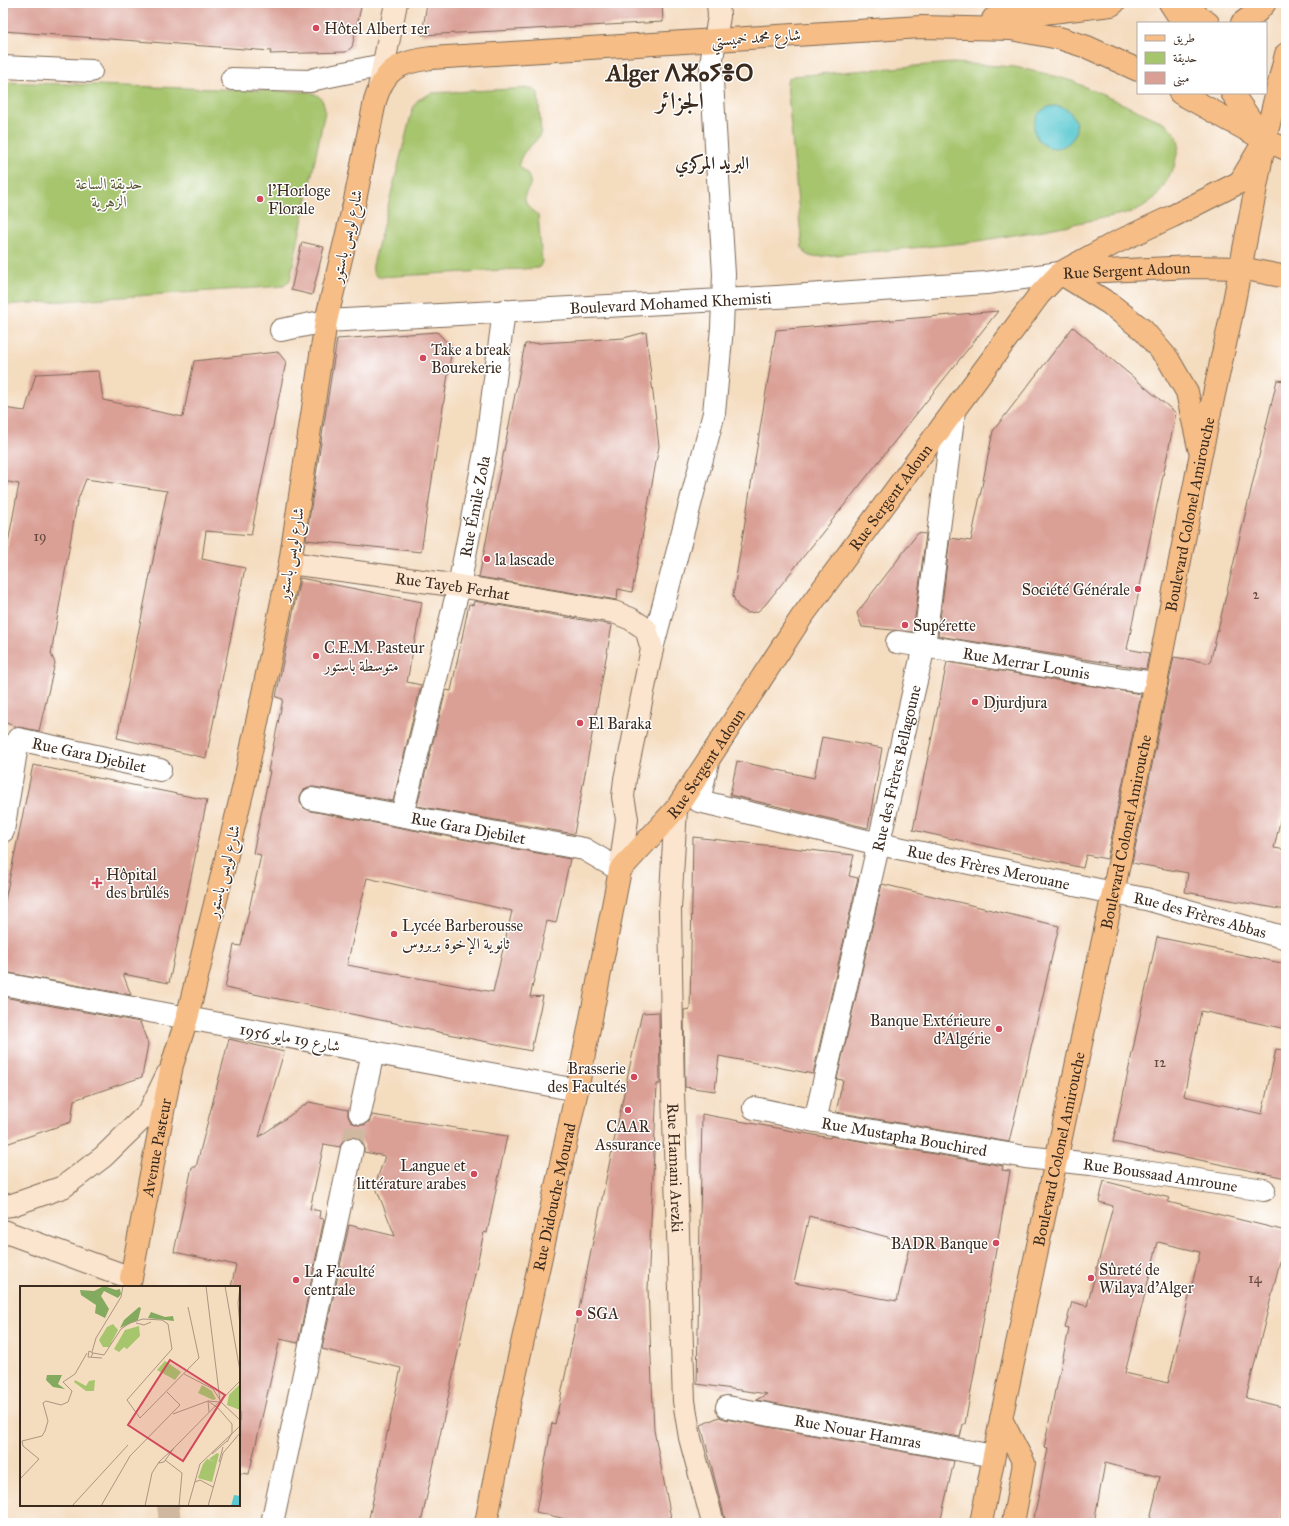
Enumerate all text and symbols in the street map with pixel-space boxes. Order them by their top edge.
place label: Hôtel Albert 1er [324,19,430,38]
legend [1137,22,1267,94]
marker: Hôtel Albert 1er [311,23,321,33]
street label: شارع محمد خميستي [710,25,802,56]
text: طريق [1173,31,1195,46]
text: حديقة [1173,51,1197,66]
district label: Alger ⴷⵣⴰⵢⴻⵔ الجزائر [604,58,754,116]
text: مبنى [1173,71,1189,87]
district label: البريد المركزي [675,152,749,178]
park label: حديقة الساعة الزهرية [75,174,143,212]
place label: l'Horloge Florale [268,181,331,218]
street label: شارع لويس باستور [326,188,370,287]
marker: l'Horloge Florale [255,194,265,204]
street label: Rue Sergent Adoun [1062,258,1191,283]
street label: Boulevard Mohamed Khemisti [569,288,773,318]
place label: Take a break Bourekerie [431,340,510,377]
marker: Take a break Bourekerie [418,353,428,363]
street label: Boulevard Colonel Amirouche [1161,415,1219,613]
street label: Rue Sergent Adoun [845,440,936,554]
street label: Rue Émile Zola [456,454,494,559]
street label: شارع لويس باستور [273,506,312,605]
house number: 19 [34,528,46,545]
place label: la lascade [495,550,555,569]
marker: la lascade [482,554,492,564]
street label: Rue Tayeb Ferhat [394,568,511,604]
place label: Société Générale [1022,580,1130,599]
marker: Société Générale [1133,584,1143,594]
house number: 2 [1253,586,1260,603]
place label: Supérette [913,616,976,635]
marker: Supérette [900,620,910,630]
place label: C.E.M. Pasteur متوسطة باستور [322,638,425,676]
street label: Rue Merrar Lounis [961,644,1091,683]
marker: C.E.M. Pasteur متوسطة باستور [311,651,321,661]
street label: Rue des Frères Bellagoune [868,683,925,853]
place label: Djurdjura [983,693,1047,712]
marker: Djurdjura [970,697,980,707]
street label: Rue Sergent Adoun [663,705,749,823]
place label: El Baraka [588,714,652,733]
marker: El Baraka [575,718,585,728]
street label: Rue Gara Djebilet [30,733,148,777]
street label: Boulevard Colonel Amirouche [1097,733,1155,931]
street label: Rue Gara Djebilet [409,808,528,848]
street label: شارع لويس باستور [202,823,248,922]
street label: Rue des Frères Merouane [905,841,1072,894]
place label: Hôpital des brûlés [106,865,169,902]
marker: Hôpital des brûlés [91,877,103,889]
street label: Rue des Frères Abbas [1132,888,1269,942]
place label: Lycée Barberousse ثانوية الإخوة بربروس [402,916,524,955]
marker: Lycée Barberousse ثانوية الإخوة بربروس [389,929,399,939]
place label: Banque Extérieure d'Algérie [870,1011,991,1049]
street label: شارع 19 مايو 1956 [237,1019,342,1060]
marker: Banque Extérieure d'Algérie [994,1024,1004,1034]
street label: Boulevard Colonel Amirouche [1029,1050,1089,1248]
house number: 12 [1154,1054,1166,1071]
place label: Brasserie des Facultés [547,1059,626,1096]
marker: Brasserie des Facultés [629,1072,639,1082]
street label: Avenue Pasteur [138,1097,175,1199]
street label: Rue Hamani Arezki [663,1103,687,1234]
marker: CAAR Assurance [623,1105,633,1115]
street label: Rue Mustapha Bouchired [820,1113,989,1160]
place label: CAAR Assurance [594,1117,661,1154]
street label: Rue Didouche Mourad [529,1121,580,1273]
street label: Rue Boussaad Amroune [1082,1154,1239,1196]
place label: Langue et littérature arabes [357,1156,466,1193]
marker: Langue et littérature arabes [469,1169,479,1179]
place label: BADR Banque [891,1234,988,1254]
marker: BADR Banque [991,1238,1001,1248]
place label: Sûreté de Wilaya d'Alger [1099,1260,1194,1298]
place label: La Faculté centrale [304,1262,375,1299]
house number: 14 [1248,1270,1263,1287]
marker: Sûreté de Wilaya d'Alger [1086,1273,1096,1283]
marker: La Faculté centrale [291,1275,301,1285]
inset map [20,1286,240,1506]
place label: SGA [587,1304,619,1323]
marker: SGA [574,1308,584,1318]
street label: Rue Nouar Hamras [793,1411,923,1453]

